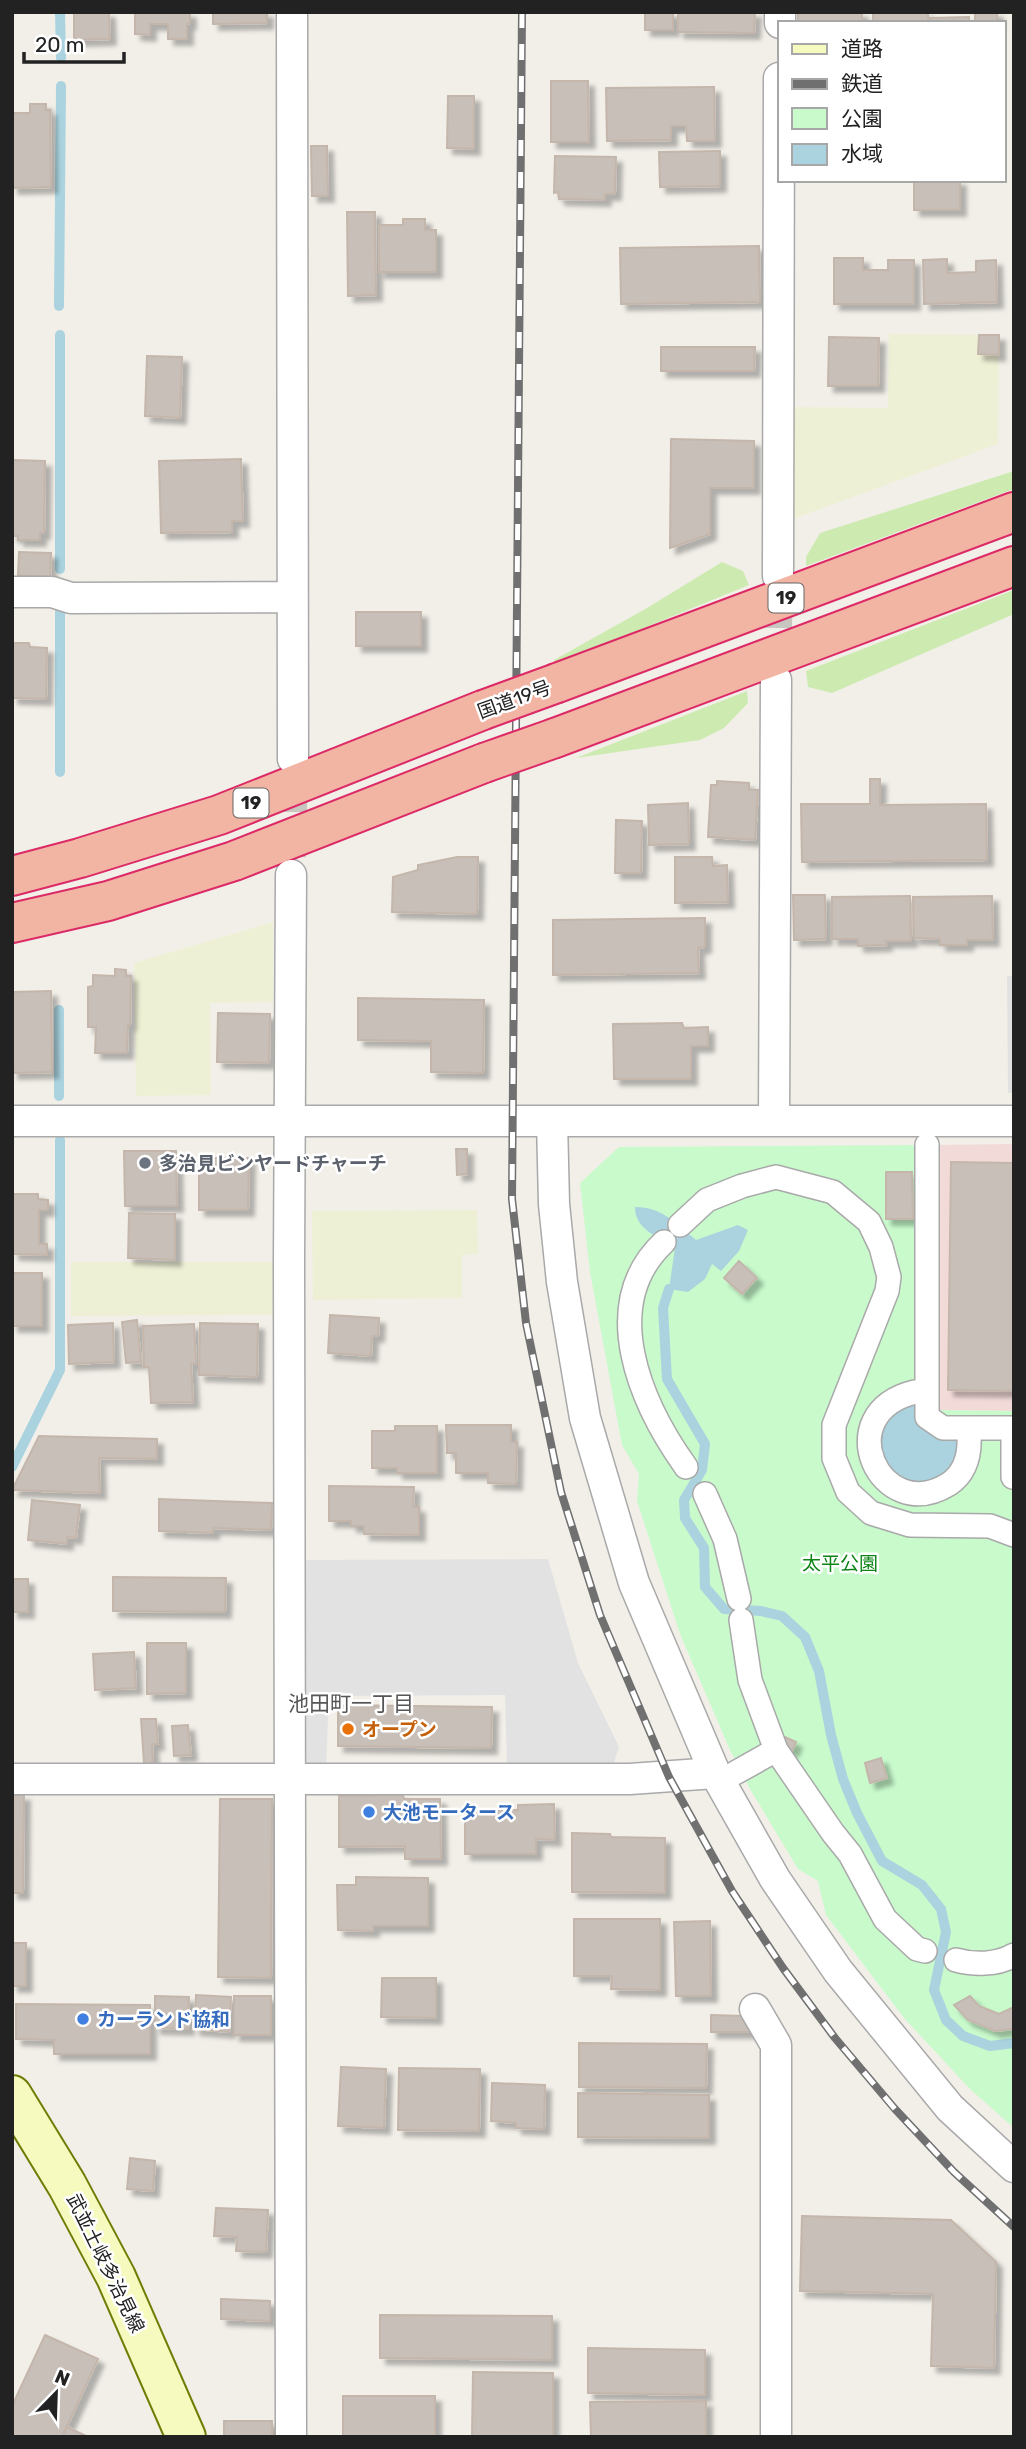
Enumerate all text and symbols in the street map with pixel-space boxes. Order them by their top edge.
scale bar [24,21,124,65]
legend [778,21,1005,182]
text: 20 m [35,32,84,57]
text: 道路 [841,36,883,61]
text: 鉄道 [841,71,883,96]
text: 公園 [841,106,883,131]
text: 水域 [841,141,883,166]
road number: 19 [768,584,804,612]
street label: 国道19号 [474,676,554,723]
road number: 19 [233,788,268,818]
place label: 多治見ビンヤードチャーチ [159,1152,387,1175]
marker: 多治見ビンヤードチャーチ [137,1155,153,1171]
park label: 太平公園 [802,1552,878,1575]
district label: 池田町一丁目 [288,1691,414,1716]
place label: オープン [362,1718,437,1741]
marker: オープン [340,1721,356,1737]
place label: 大池モータース [383,1801,515,1824]
marker: 大池モータース [361,1804,377,1820]
place label: カーランド協和 [97,2008,230,2031]
marker: カーランド協和 [75,2011,91,2027]
street label: 武並土岐多治見線 [62,2190,149,2337]
north arrow [21,2358,91,2428]
text: N [52,2365,73,2391]

